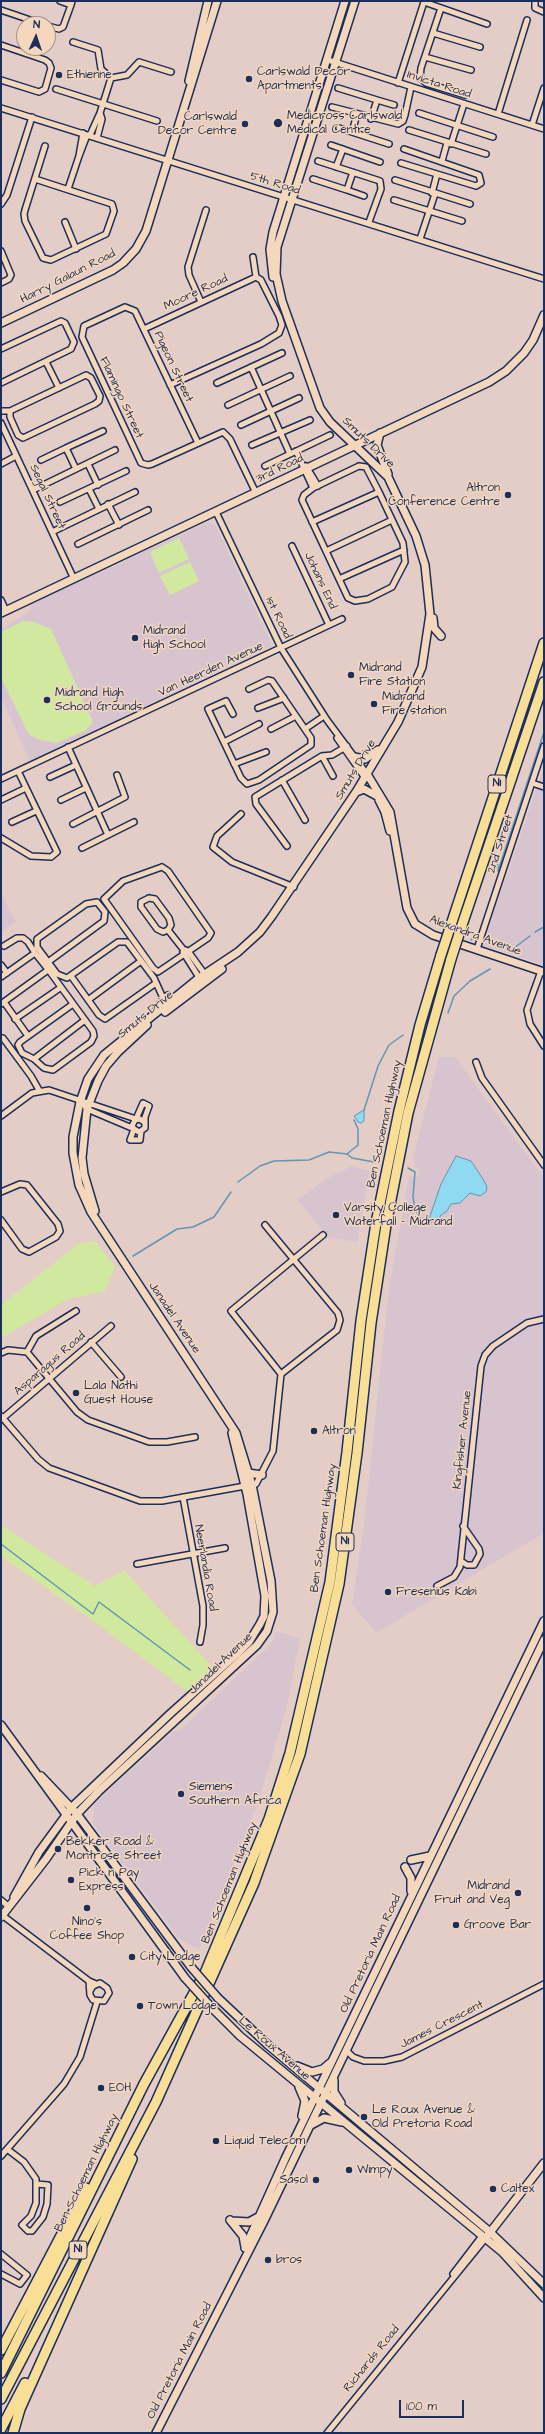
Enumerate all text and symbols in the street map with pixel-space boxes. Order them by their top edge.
north arrow [16,16,56,56]
text: N [33,17,40,32]
place label: Carlswald Decor Apartments [257,65,350,93]
place label: Ethienne [67,68,112,82]
street label: Invicta Road [405,68,473,102]
marker: Ethienne [54,70,64,80]
marker: Carlswald Decor Apartments [244,74,254,84]
place label: Medicross Carlswald Medical Centre [287,109,402,137]
place label: Carlswald Decor Centre [158,110,237,138]
marker: Medicross Carlswald Medical Centre [272,117,284,129]
marker: Carlswald Decor Centre [240,119,250,129]
street label: 5th Road [248,170,302,198]
street label: Harry Galaun Road [18,247,118,307]
street label: Moore Road [162,272,230,314]
street label: Pigeon Street [150,329,196,405]
street label: Flamingo Street [96,355,146,441]
street label: Smuts Drive [339,414,397,472]
street label: 3rd Road [254,451,306,487]
street label: Segal Street [26,462,68,532]
place label: Altron Conference Centre [388,481,500,509]
marker: Altron Conference Centre [503,490,513,500]
street label: Johans End [301,550,339,612]
street label: 1st Road [262,595,294,641]
place label: Midrand High School [143,624,206,652]
marker: Midrand High School [130,633,140,643]
street label: Van Heerden Avenue [156,639,266,701]
place label: Midrand Fire Station [359,661,425,689]
marker: Midrand Fire Station [346,670,356,680]
place label: Midrand High School Grounds [55,686,142,714]
place label: Midrand Fire station [382,690,446,718]
marker: Midrand High School Grounds [42,695,52,705]
marker: Midrand Fire station [369,699,379,709]
street label: Smuts Drive [332,737,380,803]
road number: N1 [488,775,506,793]
street label: 2nd Street [485,813,517,875]
street label: Alexandra Avenue [427,913,523,959]
street label: Smuts Drive [115,988,177,1042]
street label: Ben Schoeman Highway [364,1059,406,1189]
place label: Varsity College Waterfall - Midrand [344,1201,452,1229]
marker: Varsity College Waterfall - Midrand [331,1210,341,1220]
street label: Janadel Avenue [145,1280,203,1356]
street label: Asparagus Road [11,1329,89,1399]
place label: Lala Nathi Guest House [84,1379,153,1407]
marker: Lala Nathi Guest House [71,1388,81,1398]
street label: Kingfisher Avenue [451,1390,475,1490]
place label: Altron [322,1424,356,1438]
marker: Altron [309,1426,319,1436]
street label: Ben Schoeman Highway [308,1463,340,1593]
street label: Neerlandia Road [190,1524,220,1612]
road number: N1 [336,1533,354,1551]
place label: Fresenius Kabi [396,1585,477,1599]
marker: Fresenius Kabi [383,1587,393,1597]
street label: Janadel Avenue [186,1630,256,1698]
place label: Siemens Southern Africa [189,1780,281,1808]
marker: Siemens Southern Africa [176,1789,186,1799]
street label: Ben Schoeman Highway [199,1820,261,1946]
place label: Bekker Road & Montrose Street [66,1835,161,1863]
marker: Bekker Road & Montrose Street [53,1844,63,1854]
place label: Pick n Pay Express [79,1866,139,1894]
marker: Pick n Pay Express [66,1875,76,1885]
place label: Midrand Fruit and Veg [434,1879,510,1907]
marker: Midrand Fruit and Veg [513,1888,523,1898]
street label: Old Pretoria Main Road [337,1893,405,2015]
marker: Nino's Coffee Shop [82,1903,92,1913]
place label: Nino's Coffee Shop [50,1915,124,1943]
place label: Groove Bar [464,1918,531,1932]
marker: Groove Bar [451,1920,461,1930]
place label: City Lodge [140,1950,200,1964]
marker: City Lodge [127,1952,137,1962]
street label: James Crescent [398,1998,486,2052]
place label: Town Lodge [148,1999,217,2013]
marker: Town Lodge [135,2001,145,2011]
street label: Le Roux Avenue [235,2014,313,2084]
place label: EOH [109,2081,131,2095]
marker: EOH [96,2083,106,2093]
place label: Le Roux Avenue & Old Pretoria Road [372,2103,475,2131]
street label: Ben Schoeman Highway [52,2111,122,2235]
marker: Le Roux Avenue & Old Pretoria Road [359,2112,369,2122]
place label: Liquid Telecom [224,2134,305,2148]
marker: Liquid Telecom [211,2136,221,2146]
place label: Wimpy [357,2163,393,2177]
marker: Wimpy [344,2165,354,2175]
place label: Sasol [280,2173,308,2187]
marker: Sasol [311,2175,321,2185]
place label: Caltex [501,2182,534,2196]
marker: Caltex [488,2184,498,2194]
road number: N1 [69,2241,87,2259]
place label: bros [276,2253,302,2267]
marker: bros [263,2255,273,2265]
street label: Old Pretoria Main Road [144,2300,216,2422]
street label: Richards Road [341,2323,403,2395]
scale bar [401,2392,466,2418]
text: 100 m [406,2398,437,2415]

